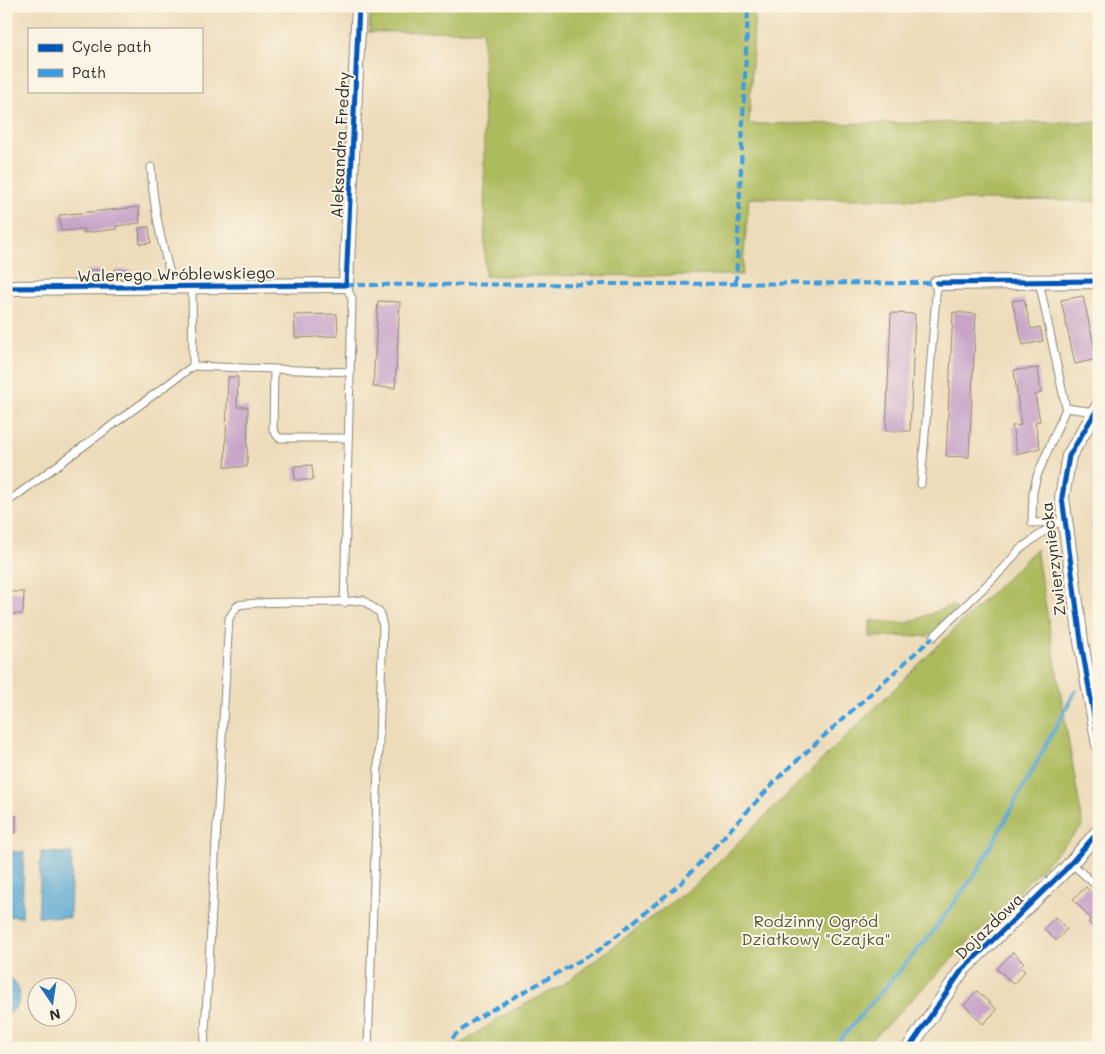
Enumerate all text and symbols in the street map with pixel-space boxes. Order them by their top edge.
legend [28,28,202,92]
text: Cycle path [72,36,151,56]
text: Path [72,62,106,82]
street label: Aleksandra Fredry [325,71,354,219]
street label: Walerego Wróblewskiego [77,261,275,286]
street label: Zwierzyniecka [1035,501,1070,617]
street label: Dojazdowa [950,888,1027,963]
park label: Rodzinny Ogród Działkowy "Czajka" [741,910,891,949]
north arrow [28,976,78,1026]
text: N [48,1005,62,1026]

